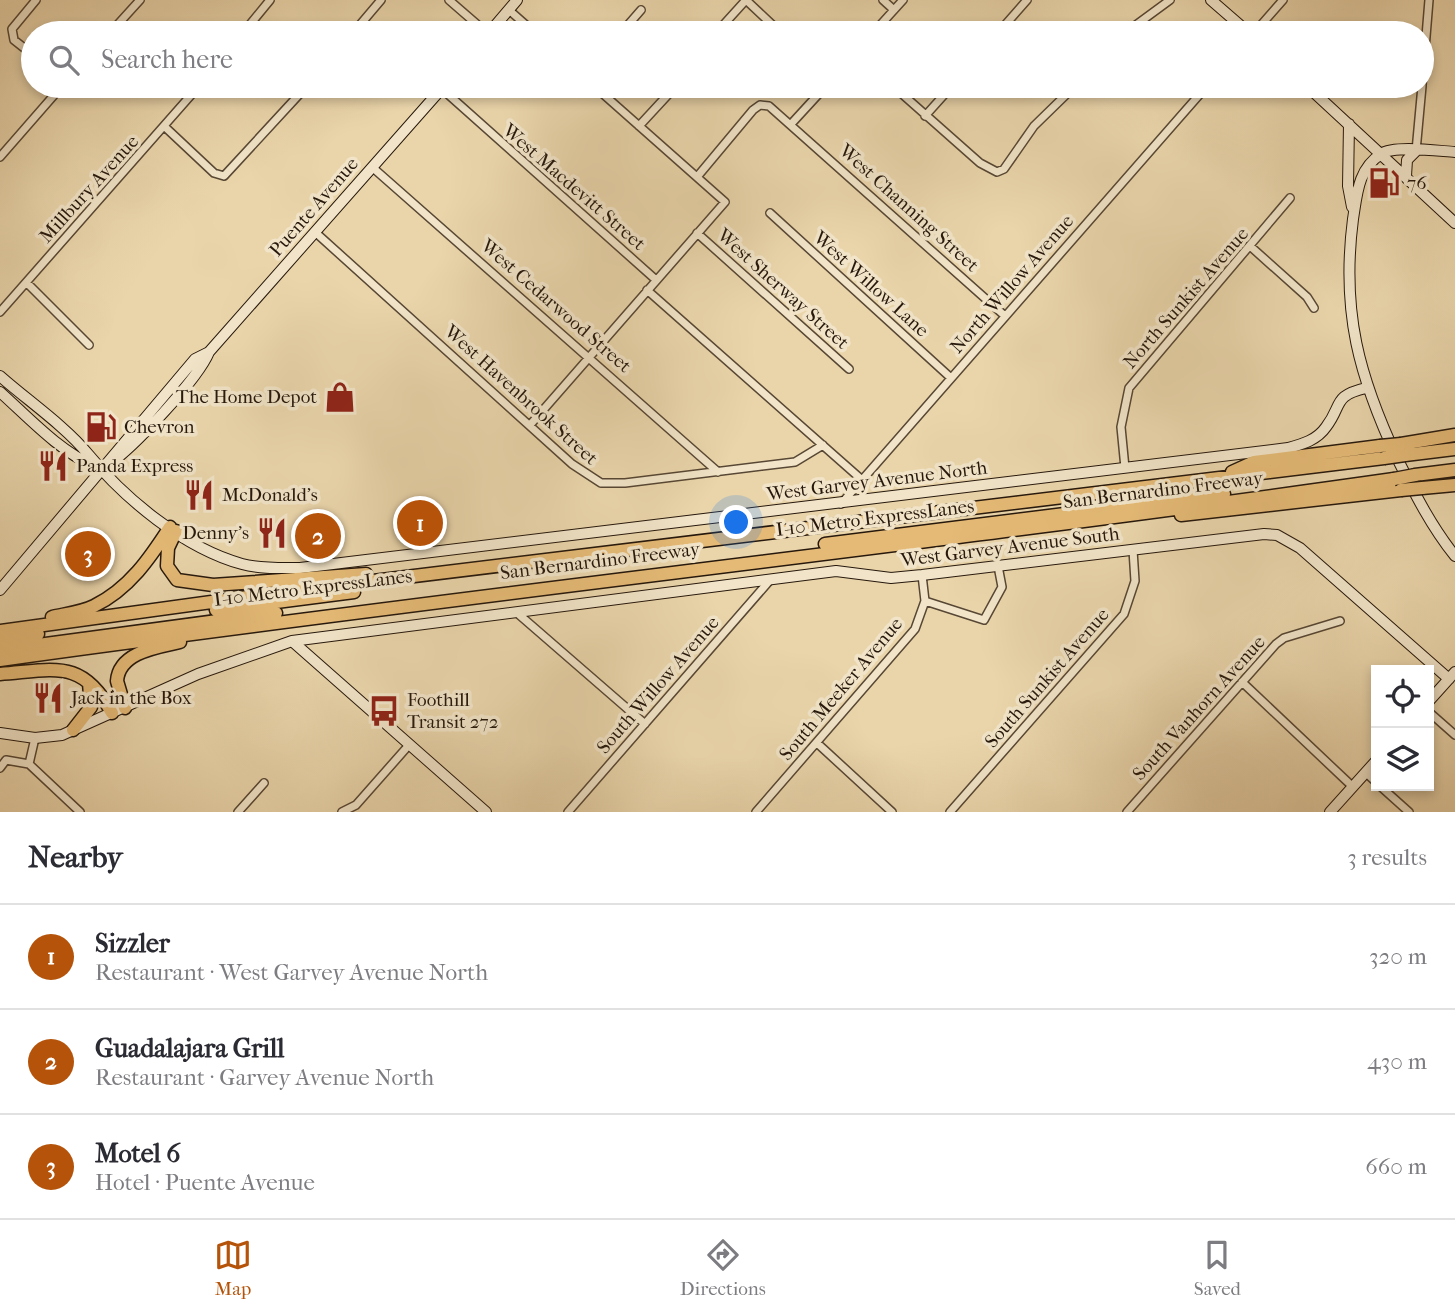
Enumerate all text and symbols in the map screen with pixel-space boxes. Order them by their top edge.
search box [21,21,1434,98]
icon: search [45,41,83,79]
text: Search here [101,44,233,75]
street label: West Macdevitt Street [498,118,650,255]
street label: Millbury Avenue [35,131,143,247]
street label: West Channing Street [834,139,983,277]
street label: Puente Avenue [265,153,363,261]
fuel station icon: 76 [1367,166,1401,200]
place label: 76 [1407,172,1427,194]
street label: North Willow Avenue [946,210,1078,358]
street label: West Sherway Street [712,223,853,354]
street label: North Sunkist Avenue [1119,223,1253,373]
street label: West Willow Lane [808,226,933,341]
street label: West Cedarwood Street [476,234,636,377]
street label: West Havenbrook Street [439,320,602,470]
shop icon: The Home Depot [323,380,357,414]
place label: The Home Depot [176,386,317,408]
fuel station icon: Chevron [84,410,118,444]
place label: Chevron [124,416,195,438]
restaurant icon: Panda Express [36,449,70,483]
place label: Panda Express [76,455,193,477]
street label: West Garvey Avenue North [764,457,989,506]
street label: San Bernardino Freeway [1062,467,1265,513]
restaurant icon: McDonald's [182,478,216,512]
place label: McDonald's [222,484,318,506]
street label: I-10 Metro ExpressLanes [775,495,975,541]
pin: 1 [397,497,443,549]
your location [719,505,753,539]
pin: 2 [295,510,341,562]
restaurant icon: Denny's [255,516,289,550]
place label: Denny's [182,522,249,544]
street label: West Garvey Avenue South [898,523,1121,571]
pin: 3 [65,528,111,580]
street label: San Bernardino Freeway [499,538,702,584]
street label: I-10 Metro ExpressLanes [213,565,413,611]
street label: South Sunkist Avenue [980,604,1114,752]
street label: South Willow Avenue [592,612,724,758]
street label: South Meeker Avenue [775,613,907,765]
street label: South Vanhorn Avenue [1128,631,1270,785]
map controls [1371,665,1434,791]
button: locate [1371,665,1434,728]
restaurant icon: Jack in the Box [31,681,65,715]
place label: Jack in the Box [69,687,192,709]
place label: Foothill Transit 272 [407,689,499,733]
bus stop icon: Foothill Transit 272 [367,694,401,728]
button: layers [1371,728,1434,791]
text: Nearby [28,840,123,875]
text: 3 results [1347,844,1427,871]
text: Sizzler [95,928,170,959]
text: 1 [47,943,55,970]
text: 320 m [1369,943,1427,970]
text: Restaurant · West Garvey Avenue North [95,959,488,986]
text: Guadalajara Grill [95,1033,284,1064]
text: 2 [45,1048,57,1075]
text: 430 m [1367,1048,1427,1075]
text: Restaurant · Garvey Avenue North [95,1064,434,1091]
text: Motel 6 [95,1138,180,1169]
text: 3 [46,1153,56,1180]
text: 660 m [1365,1153,1427,1180]
text: Hotel · Puente Avenue [95,1169,315,1196]
tab: Map [214,1236,252,1300]
tab: Directions [680,1236,766,1300]
tab: Saved [1194,1236,1241,1300]

